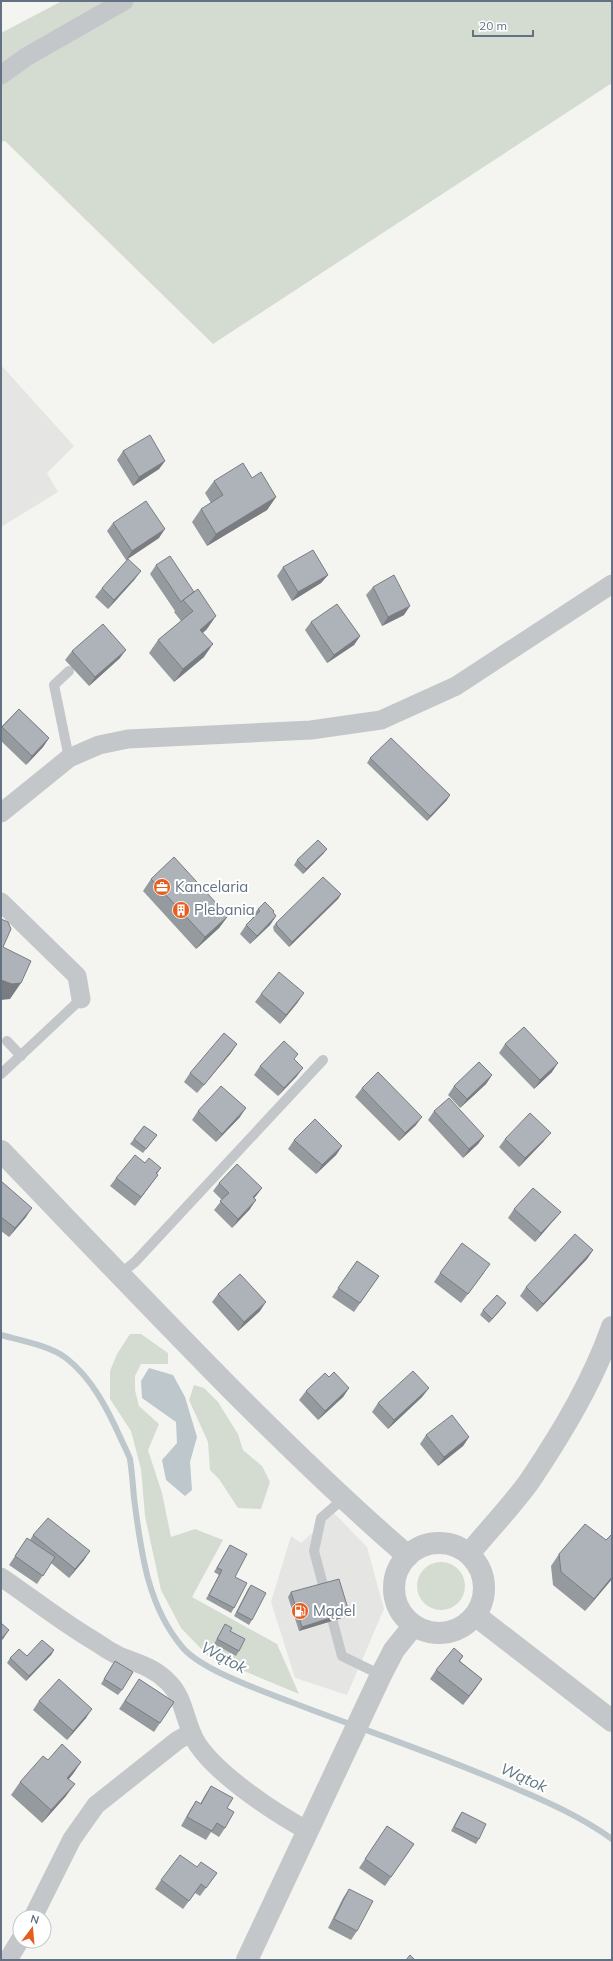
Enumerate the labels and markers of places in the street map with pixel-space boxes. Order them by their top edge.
office icon: Kancelaria [152,877,172,897]
place label: Kancelaria [175,877,248,896]
building icon: Plebania [171,900,191,920]
place label: Plebania [194,900,255,919]
fuel station icon: Mądel [290,1601,310,1621]
place label: Mądel [313,1601,356,1620]

